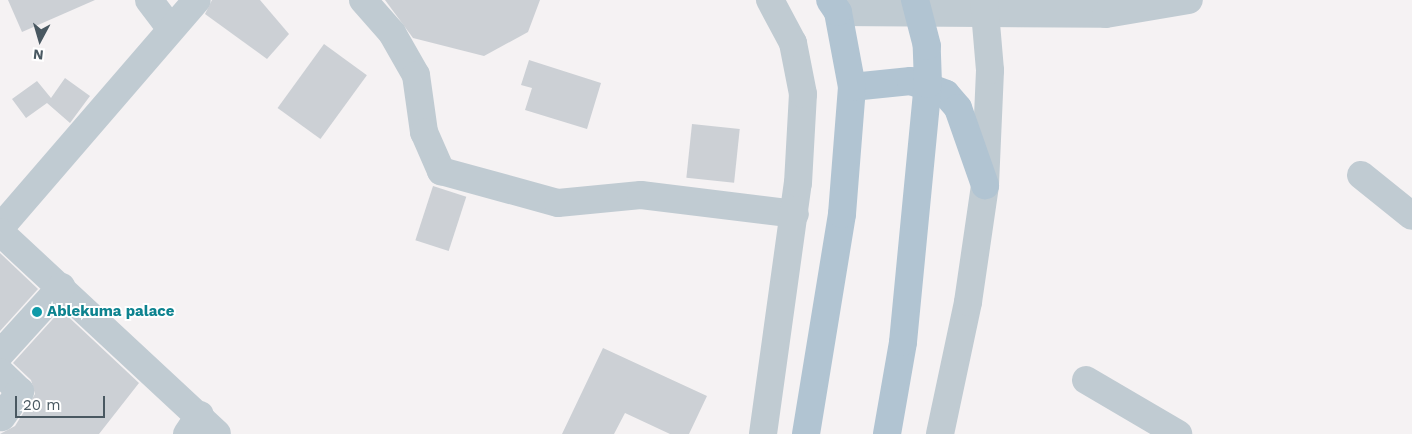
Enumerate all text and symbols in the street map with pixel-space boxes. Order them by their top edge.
north arrow [15,15,65,65]
text: N [32,46,44,63]
place label: Ablekuma palace [47,303,175,321]
marker: Ablekuma palace [31,306,43,318]
scale bar [18,386,108,418]
text: 20 m [23,396,61,414]

